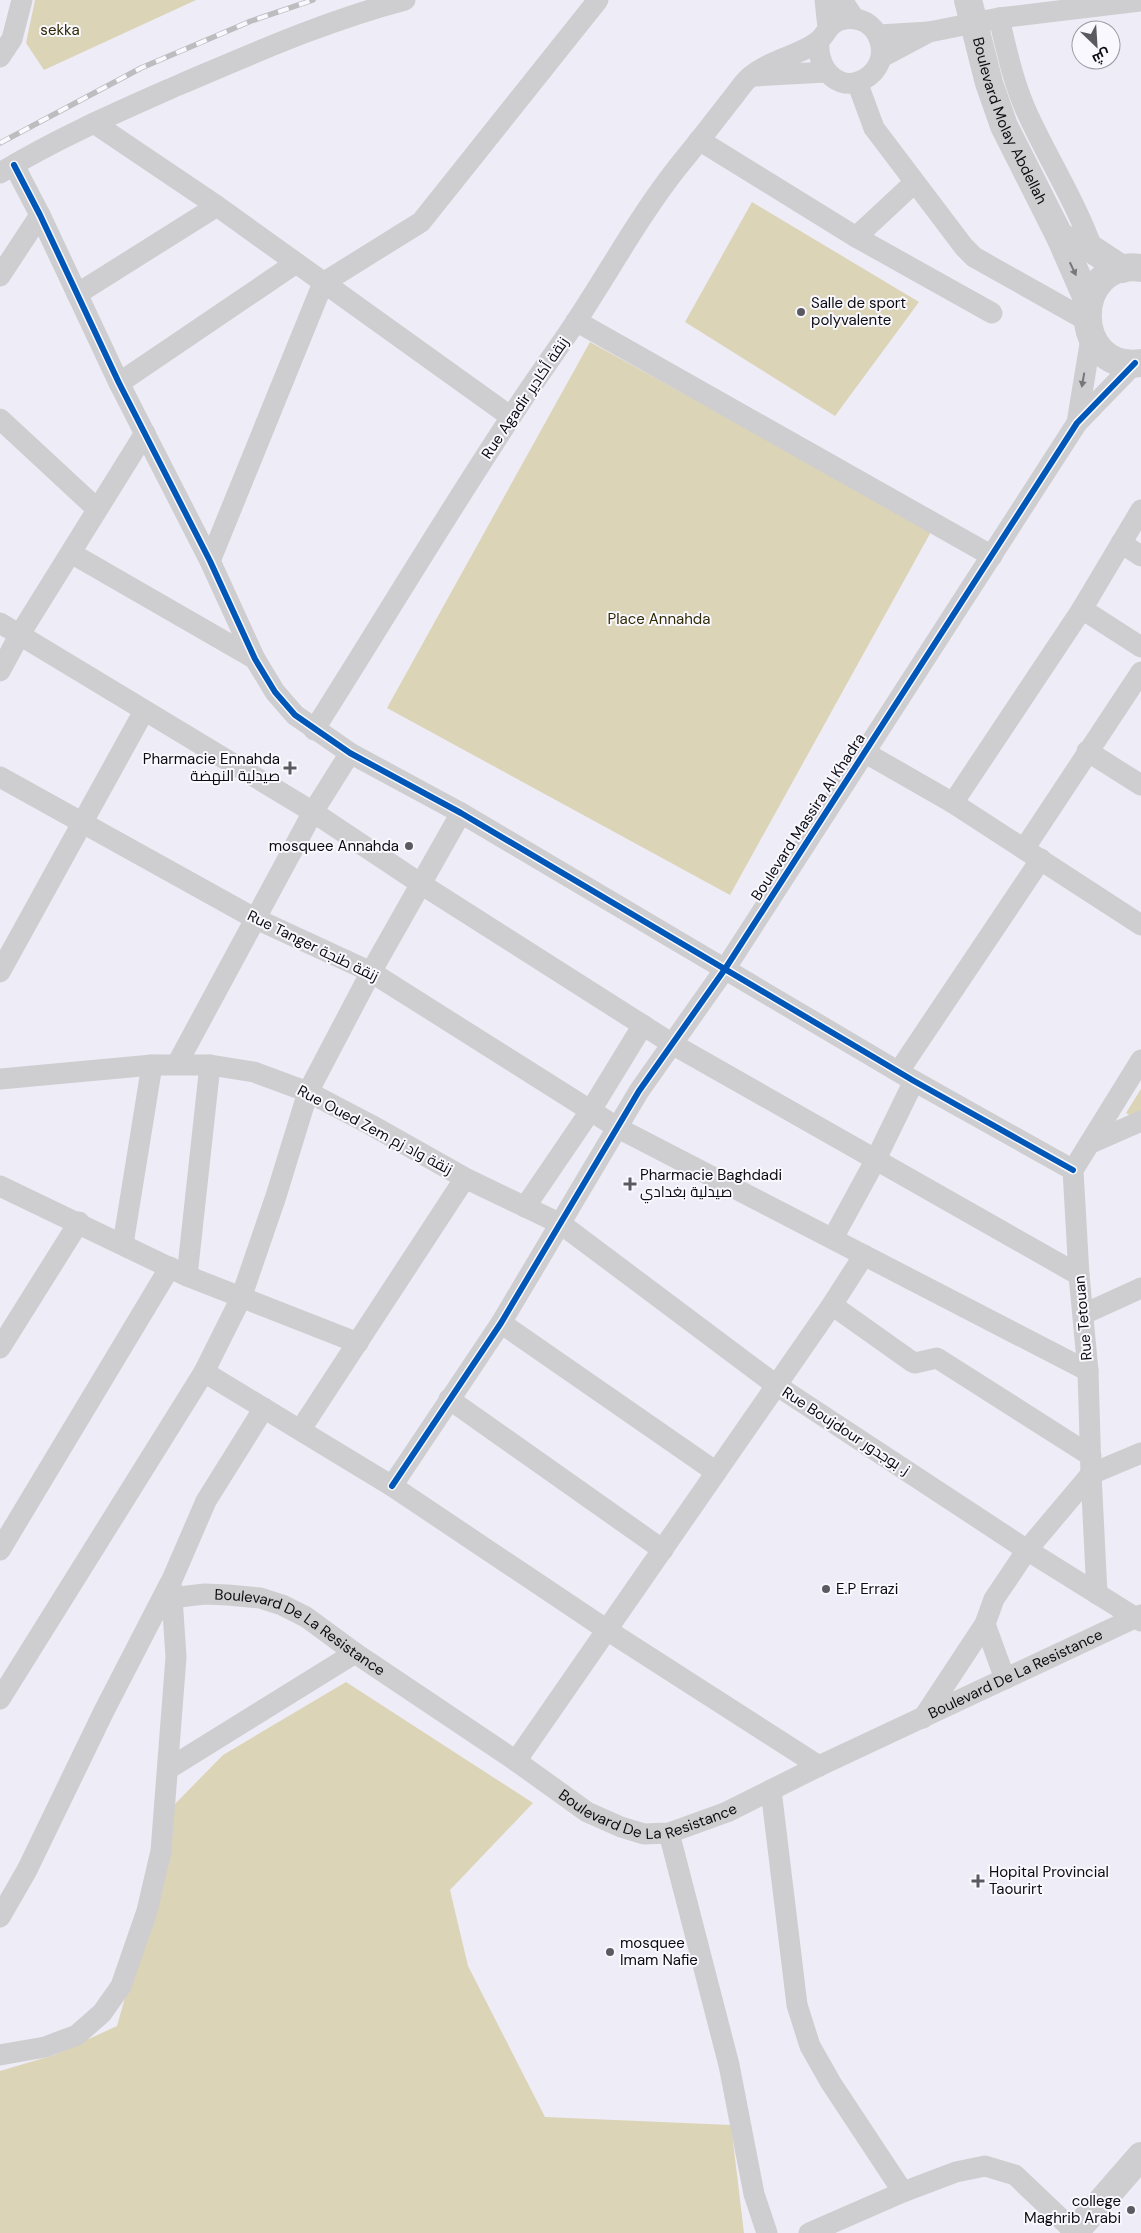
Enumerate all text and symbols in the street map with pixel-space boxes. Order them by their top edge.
park label: sekka [40,20,80,40]
north arrow [1071,20,1121,70]
street label: Boulevard Molay Abdellah [968,35,1052,207]
text: ش [1090,45,1113,69]
one-way arrow [1069,262,1077,276]
place label: Salle de sport polyvalente [811,293,906,330]
marker: Salle de sport polyvalente [795,306,807,318]
street label: Rue Agadir زنقة أكادير [477,333,573,463]
one-way arrow [1078,373,1086,389]
park label: Place Annahda [608,609,710,629]
street label: Boulevard Massira Al Khadra [746,730,870,904]
place label: Pharmacie Ennahda صيدلية النهضة [143,749,280,786]
marker: Pharmacie Ennahda صيدلية النهضة [284,762,296,774]
place label: mosquee Annahda [269,836,399,856]
marker: mosquee Annahda [403,840,415,852]
street label: Rue Tanger زنقة طنجة [244,906,382,986]
street label: Rue Oued Zem زنقة واد زم [294,1081,456,1179]
place label: Pharmacie Baghdadi صيدلية بغدادي [640,1165,782,1204]
marker: Pharmacie Baghdadi صيدلية بغدادي [624,1178,636,1190]
street label: Rue Tetouan [1069,1275,1097,1361]
street label: Rue Boujdour ز. بوجدور [778,1382,914,1480]
place label: E.P Errazi [836,1579,898,1599]
marker: E.P Errazi [820,1583,832,1595]
street label: Boulevard De La Resistance [214,1584,389,1680]
street label: Boulevard De La Resistance [925,1624,1106,1723]
street label: Boulevard De La Resistance [555,1785,740,1844]
place label: Hopital Provincial Taourirt [989,1862,1109,1899]
marker: Hopital Provincial Taourirt [971,1874,985,1888]
place label: mosquee Imam Nafie [620,1933,698,1970]
marker: mosquee Imam Nafie [604,1946,616,1958]
place label: college Maghrib Arabi [1024,2191,1121,2228]
marker: college Maghrib Arabi [1125,2204,1137,2216]

